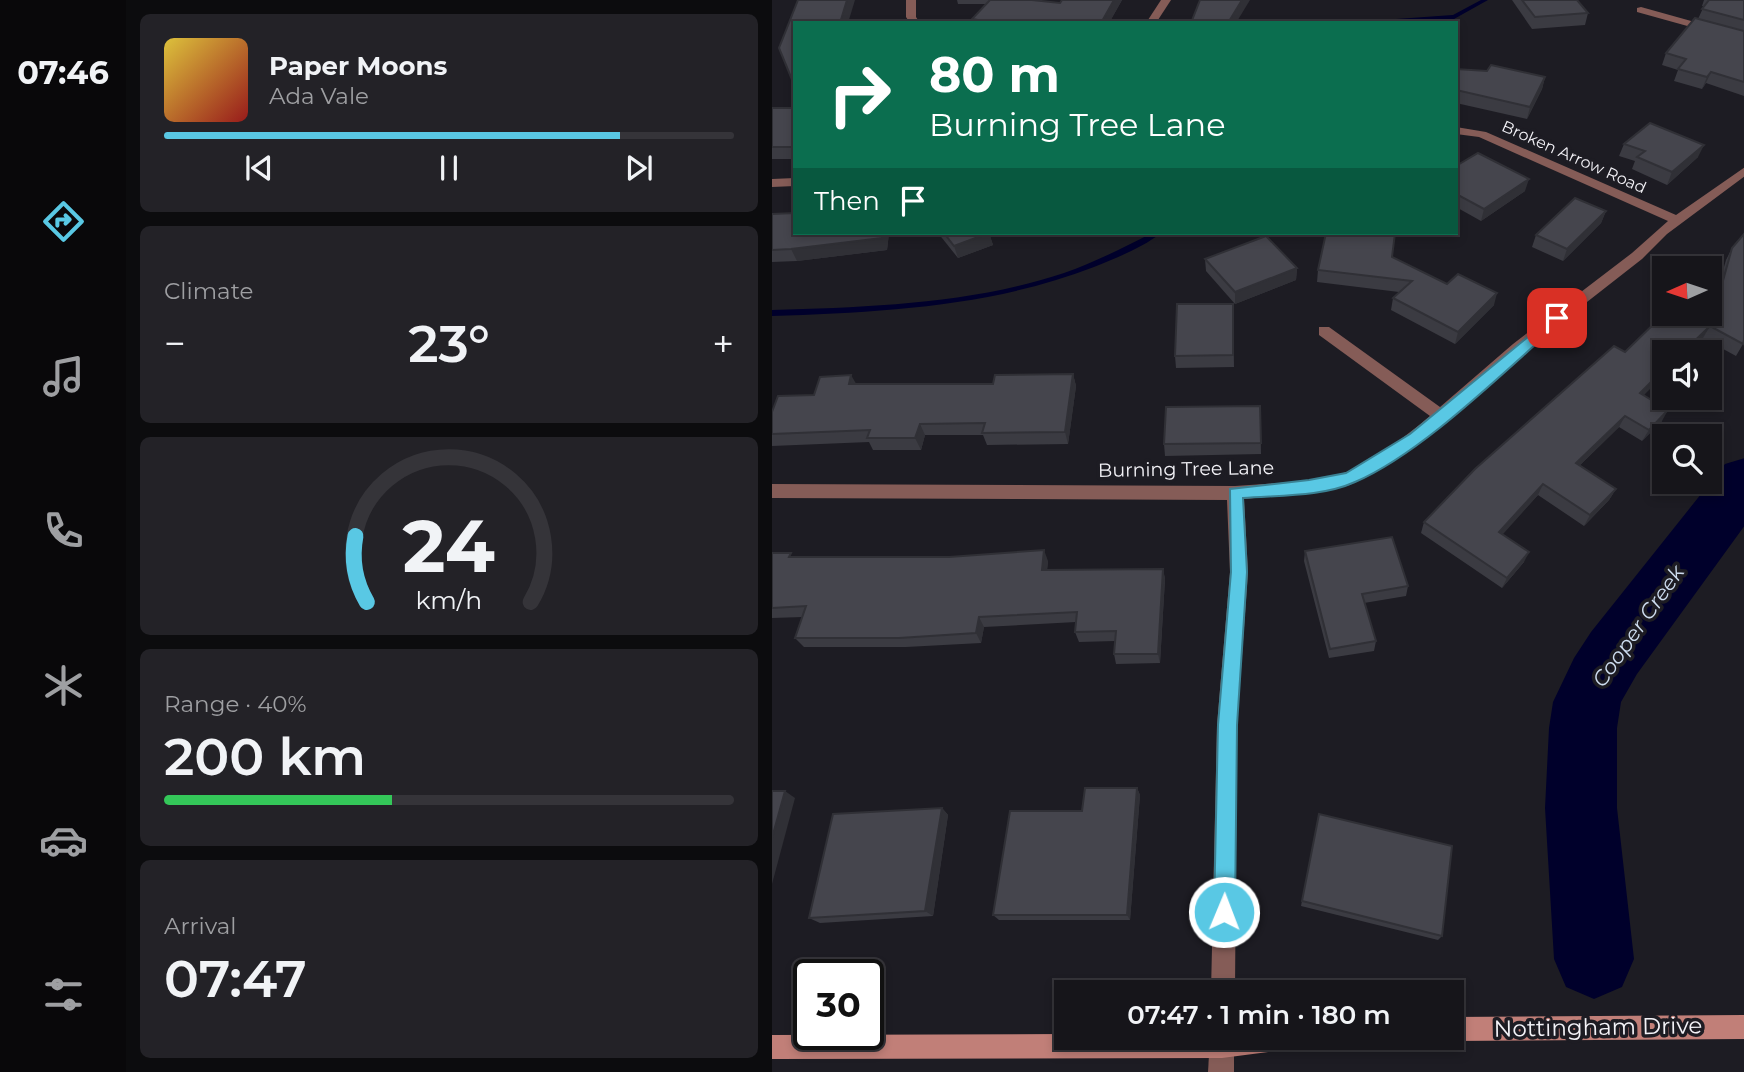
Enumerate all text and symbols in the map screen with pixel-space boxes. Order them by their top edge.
text: 80 m [929,45,1060,104]
icon: right [814,49,905,140]
text: Paper Moons [269,50,447,82]
text: 07:46 [17,53,109,92]
text: Ada Vale [269,82,369,110]
text: Burning Tree Lane [929,105,1225,144]
street label: Broken Arrow Road [1499,117,1649,197]
icon: previous [240,149,278,187]
icon: pause [430,149,468,187]
icon: next [620,149,658,187]
icon: arrive [894,182,932,220]
text: Then [814,185,880,217]
icon: directions [39,197,88,246]
north arrow [1652,256,1722,326]
map controls [1652,256,1722,494]
text: Climate [164,277,253,305]
pin [1527,288,1587,348]
icon: arrive [1538,299,1576,337]
text: 23° [408,312,490,375]
text: − [164,320,186,367]
text: + [712,320,734,367]
button: sound [1652,340,1722,410]
icon: music [39,352,88,401]
button: search [1652,424,1722,494]
street label: Burning Tree Lane [1098,456,1274,482]
text: 24 [403,502,495,590]
icon: phone [39,506,88,555]
water label: Cooper Creek [1587,559,1690,692]
text: km/h [416,585,482,615]
icon: climate [39,661,88,710]
text: Range · 40% [164,690,307,718]
text: 200 km [164,725,366,788]
icon: car [39,816,88,865]
position arrow [1187,875,1261,949]
text: Arrival [164,912,237,940]
text: 07:47 [164,947,307,1010]
speed limit sign: 30 [793,959,884,1050]
icon: filters [39,970,88,1019]
text: 07:47 · 1 min · 180 m [1127,999,1391,1031]
street label: Nottingham Drive [1493,1011,1703,1043]

